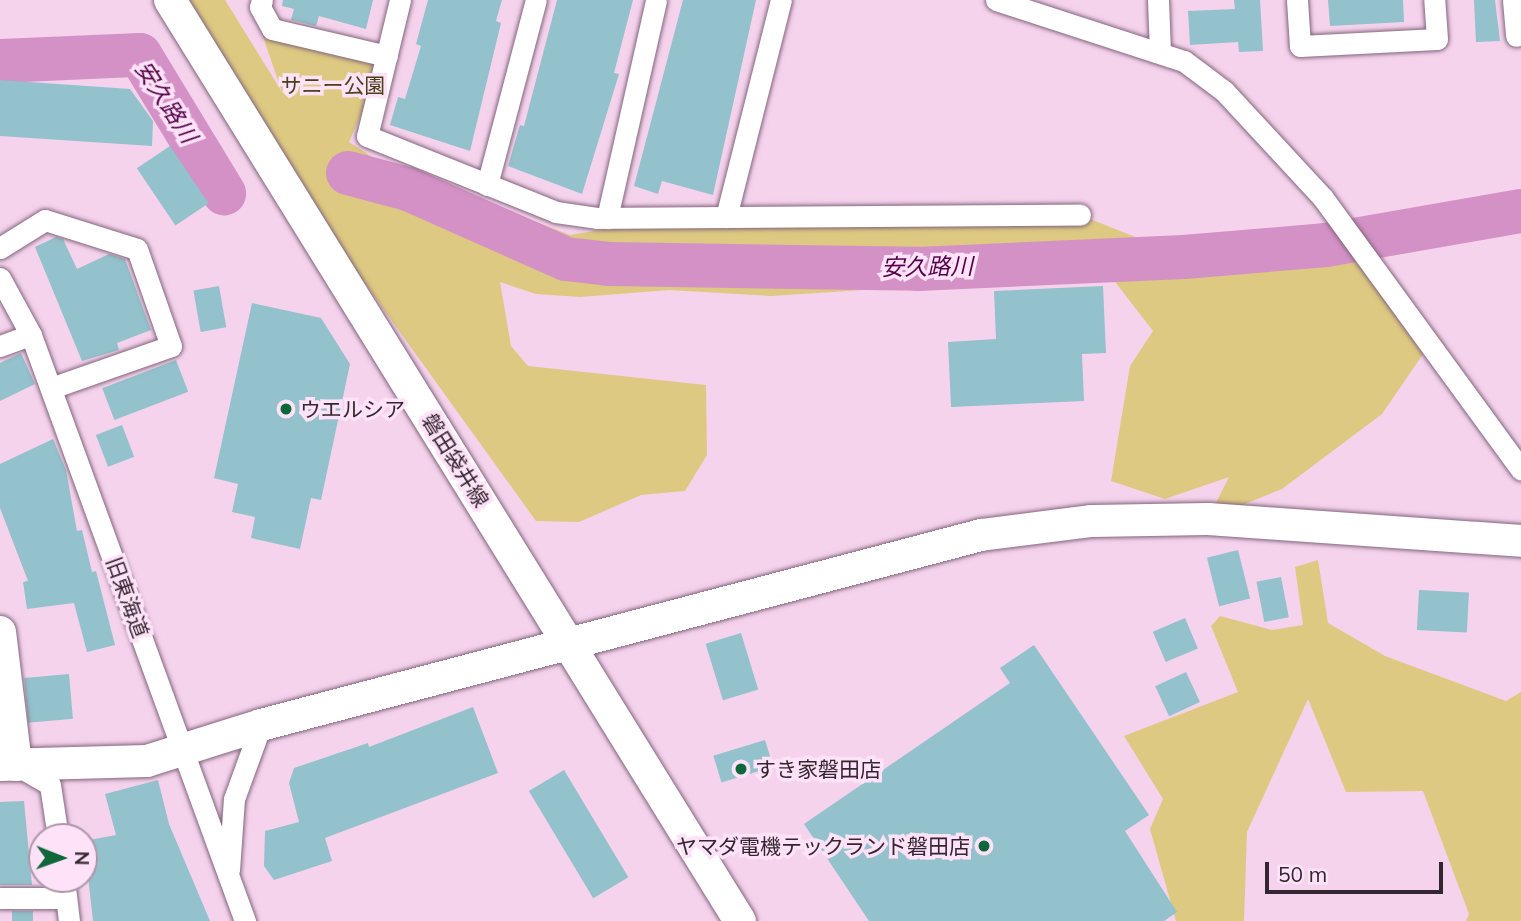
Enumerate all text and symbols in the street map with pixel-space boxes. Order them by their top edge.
water label: 安久路川 [129,56,203,148]
park label: サニー公園 [281,72,385,98]
water label: 安久路川 [881,252,973,282]
place label: ウエルシア [300,396,405,422]
marker: ウエルシア [278,401,294,417]
street label: 磐田袋井線 [417,409,495,511]
street label: 旧東海道 [102,553,154,641]
place label: すき家磐田店 [755,756,881,782]
marker: すき家磐田店 [733,761,749,777]
north arrow [28,823,98,893]
place label: ヤマダ電機テックランド磐田店 [676,833,970,859]
marker: ヤマダ電機テックランド磐田店 [976,838,992,854]
scale bar [1269,848,1448,892]
text: N [70,851,94,866]
text: 50 m [1278,861,1327,887]

